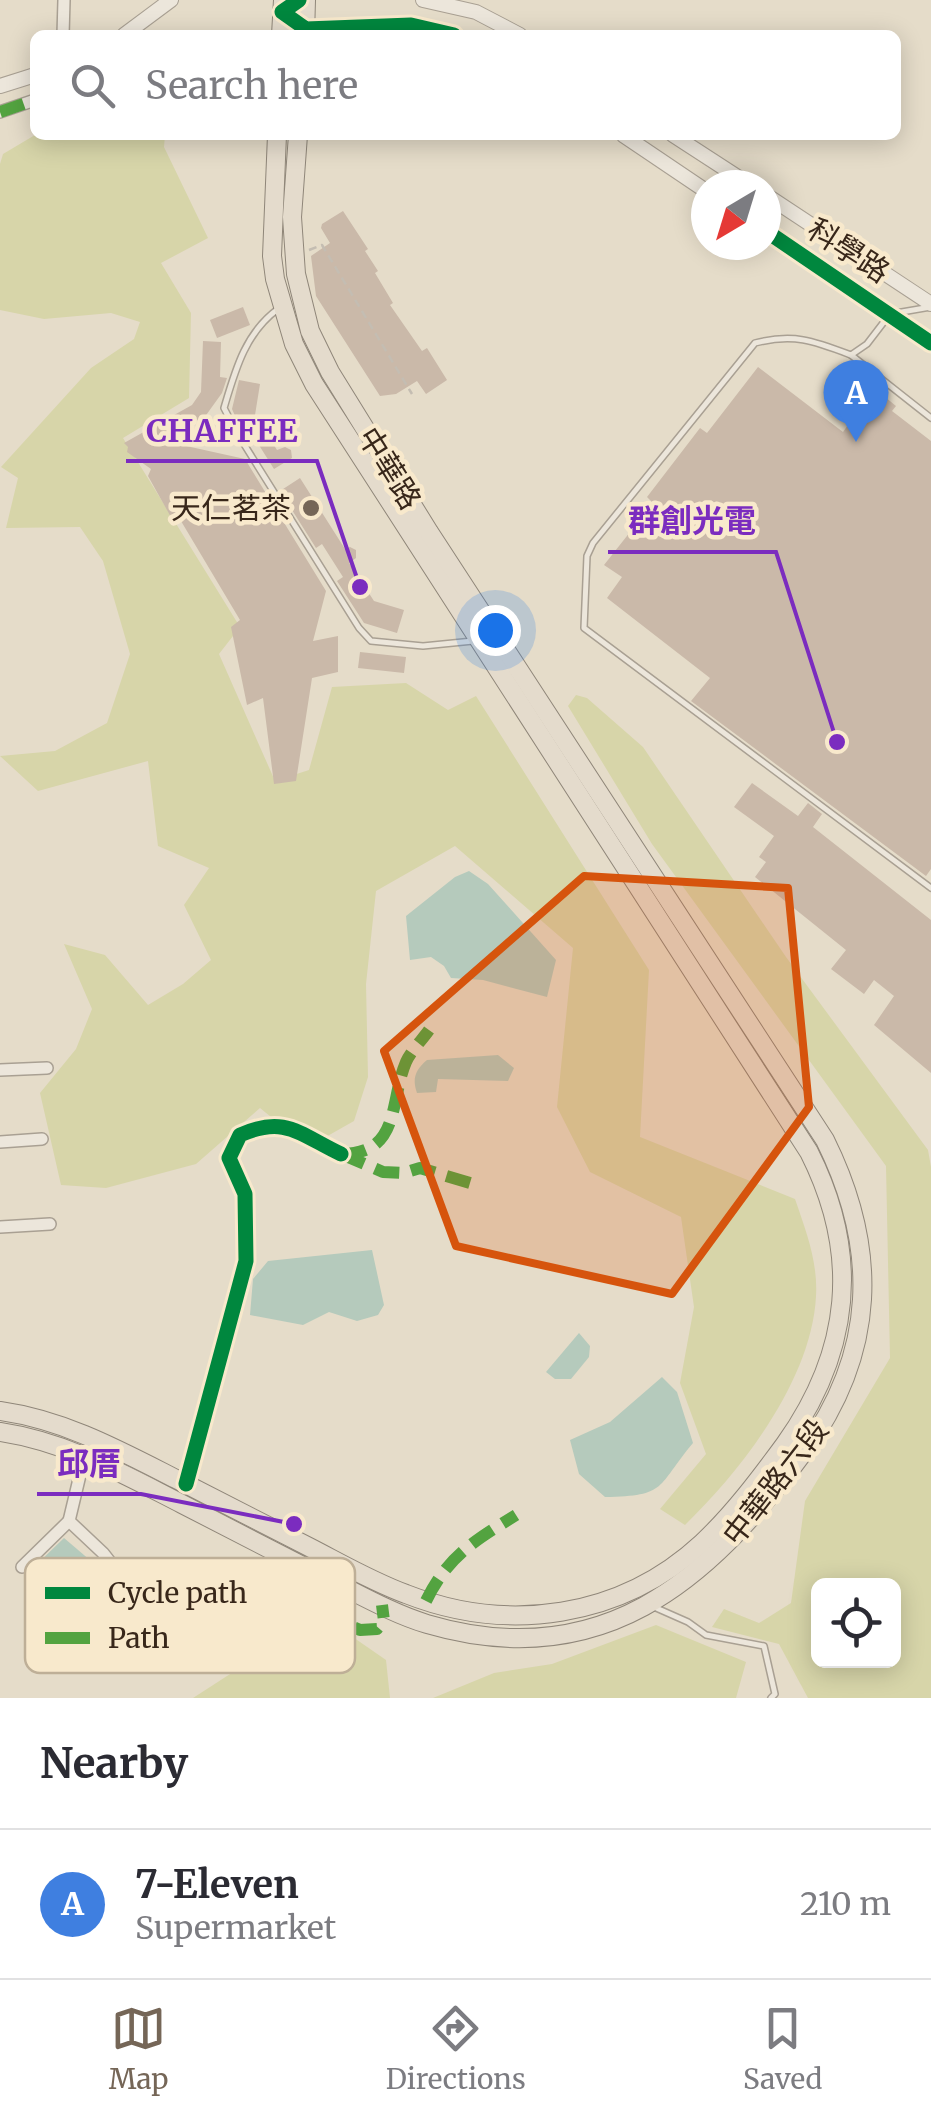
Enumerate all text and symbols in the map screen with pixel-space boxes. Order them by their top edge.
search box [30,30,901,140]
icon: search [65,58,120,113]
text: Search here [145,62,358,109]
north arrow [691,170,781,260]
street label: 科學路 [801,210,897,290]
pin: A [824,360,888,442]
callout: CHAFFEE [126,399,317,461]
text: CHAFFEE [146,411,298,451]
street label: 中華路 [350,420,430,516]
place label: 天仁茗茶 [171,489,291,527]
callout: 群創光電 [608,490,776,552]
marker: 天仁茗茶 [300,497,322,519]
text: 群創光電 [628,501,756,541]
your location [470,605,521,656]
street label: 中華路六段 [714,1411,836,1553]
callout: 邱厝 [37,1432,141,1494]
text: 邱厝 [57,1444,121,1484]
legend [25,1558,355,1673]
text: Cycle path [108,1575,247,1611]
map controls [811,1578,901,1668]
button: locate [811,1578,901,1668]
text: Path [108,1620,170,1656]
text: Nearby [40,1737,188,1789]
text: 7-Eleven [135,1861,299,1908]
text: A [61,1884,84,1924]
text: 210 m [800,1884,891,1924]
text: Supermarket [135,1908,336,1948]
tab: Map [109,2001,168,2097]
tab: Directions [386,2001,526,2097]
tab: Saved [743,2001,822,2097]

